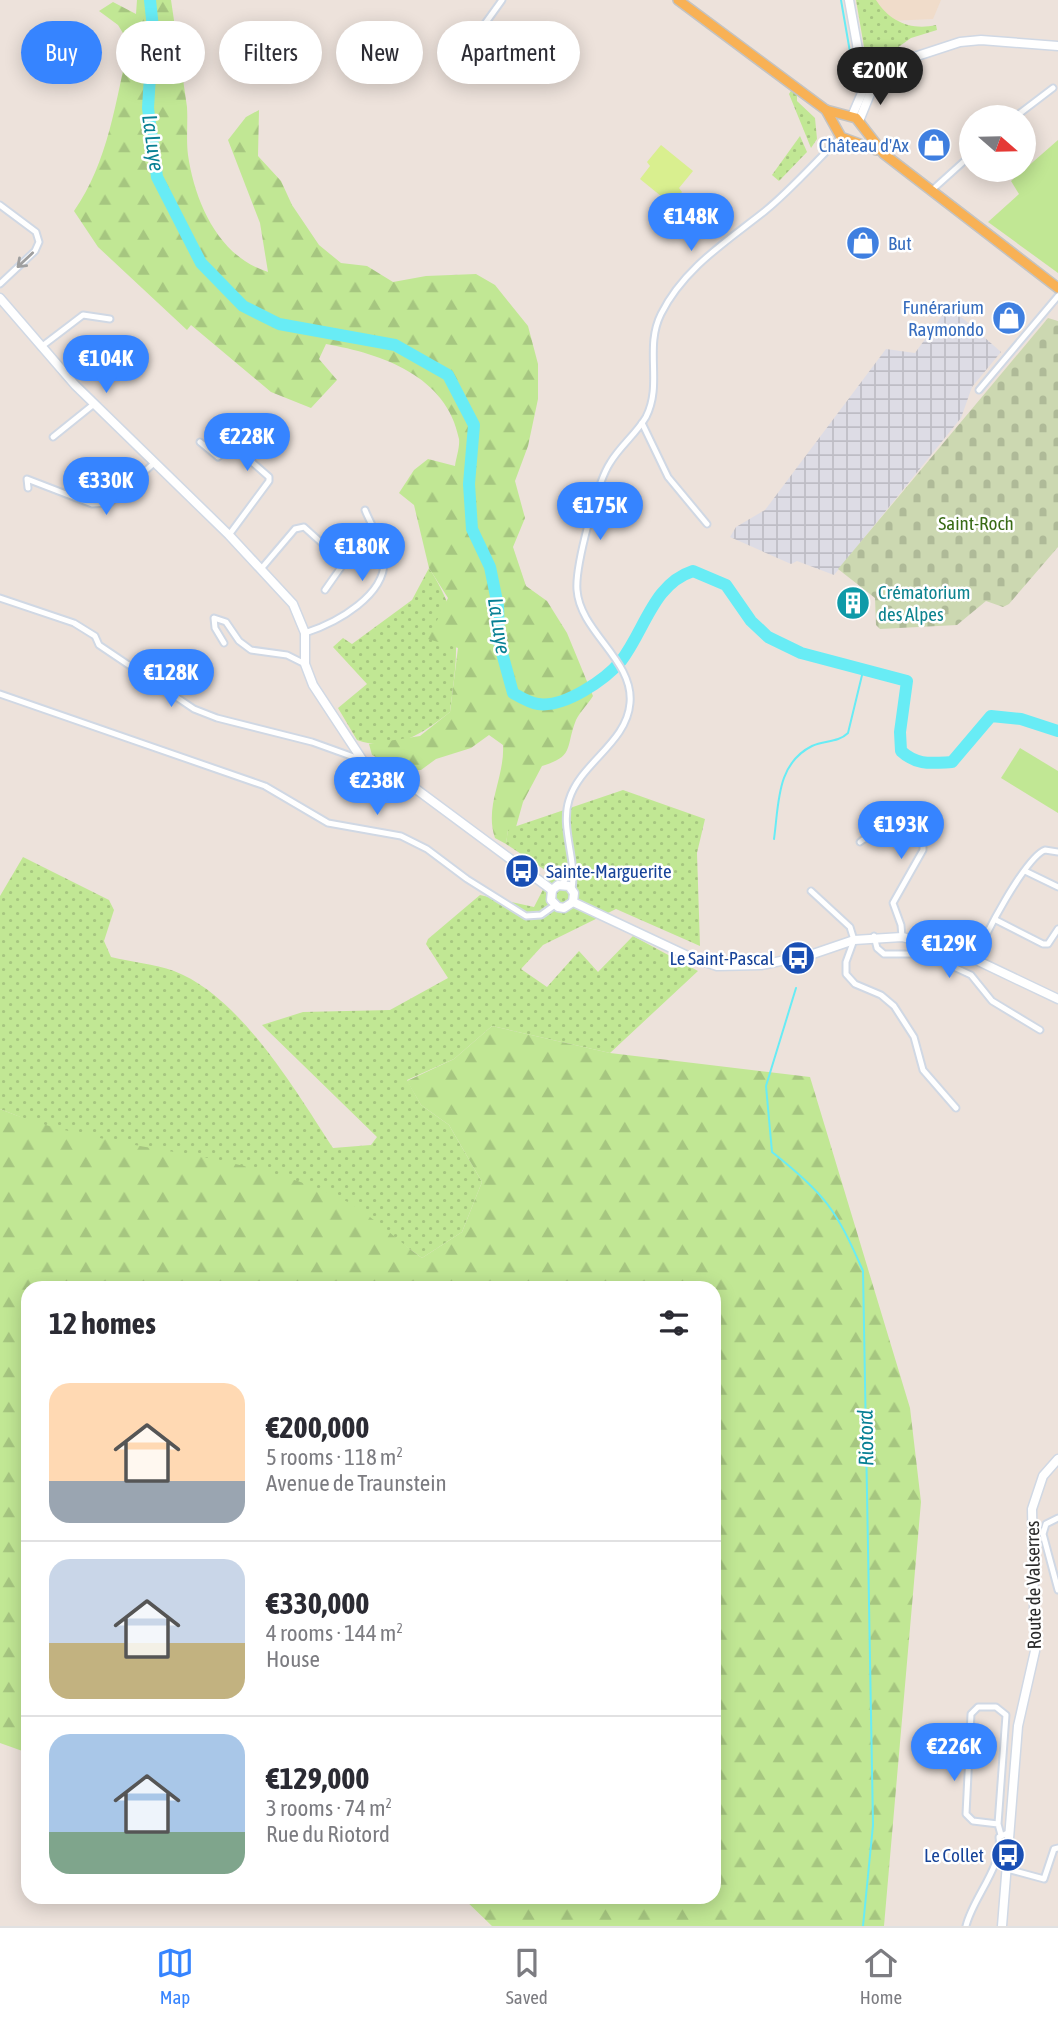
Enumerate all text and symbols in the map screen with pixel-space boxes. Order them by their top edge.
chip: Buy [21,21,102,84]
chip: Rent [116,21,205,84]
chip: Filters [219,21,322,84]
chip: New [336,21,423,84]
chip: Apartment [437,21,580,84]
pin: €200K [831,48,929,107]
text: €200K [853,57,907,83]
north arrow [959,105,1036,182]
map controls [959,105,1036,182]
water label: La Luye [138,113,170,173]
shop icon: Château d'Ax [915,126,953,164]
place label: Château d'Ax [819,134,909,156]
pin: €148K [642,194,740,253]
text: €148K [664,203,718,229]
shop icon: But [844,224,882,262]
place label: But [888,232,912,254]
one-way arrow [17,251,34,268]
place label: Funérarium Raymondo [903,296,984,340]
shop icon: Funérarium Raymondo [990,299,1028,337]
pin: €104K [57,336,155,395]
text: €104K [79,345,133,371]
pin: €228K [198,414,296,473]
text: €228K [220,423,274,449]
pin: €330K [57,458,155,517]
text: €330K [79,467,133,493]
pin: €175K [551,482,649,542]
text: €175K [573,492,627,518]
park label: Saint-Roch [938,512,1014,534]
pin: €180K [313,524,411,583]
text: €180K [335,533,389,559]
place label: Crématorium des Alpes [878,581,970,625]
building icon: Crématorium des Alpes [834,584,872,622]
water label: La Luye [484,596,516,656]
pin: €128K [122,650,220,709]
text: €128K [144,659,198,685]
pin: €238K [328,758,426,817]
text: €238K [350,767,404,793]
pin: €193K [852,802,950,861]
text: €193K [874,811,928,837]
bus stop icon: Sainte-Marguerite [503,852,541,890]
place label: Sainte-Marguerite [546,860,672,882]
pin: €129K [900,920,998,980]
text: €129K [922,930,976,956]
bus stop icon: Le Saint-Pascal [779,939,817,977]
place label: Le Saint-Pascal [669,947,774,969]
icon: filters [655,1304,693,1342]
text: 12 homes [49,1306,156,1340]
text: €200,000 [266,1410,369,1444]
water label: Riotord [853,1410,877,1466]
icon: home [105,1411,189,1495]
text: 5 rooms · 118 m² [266,1444,403,1470]
text: Avenue de Traunstein [266,1470,447,1496]
street label: Route de Valserres [1021,1520,1045,1650]
text: €330,000 [266,1586,369,1620]
icon: home [105,1587,189,1671]
text: 4 rooms · 144 m² [266,1620,403,1646]
text: House [266,1646,320,1672]
pin: €226K [905,1724,1003,1783]
text: €226K [927,1733,981,1759]
text: €129,000 [266,1761,369,1795]
icon: home [105,1762,189,1846]
text: 3 rooms · 74 m² [266,1795,392,1821]
text: Rue du Riotord [266,1821,390,1847]
bus stop icon: Le Collet [989,1836,1027,1874]
place label: Le Collet [924,1844,984,1866]
tab: Map [156,1944,194,2008]
tab: Saved [506,1944,548,2008]
tab: Home [860,1944,902,2008]

